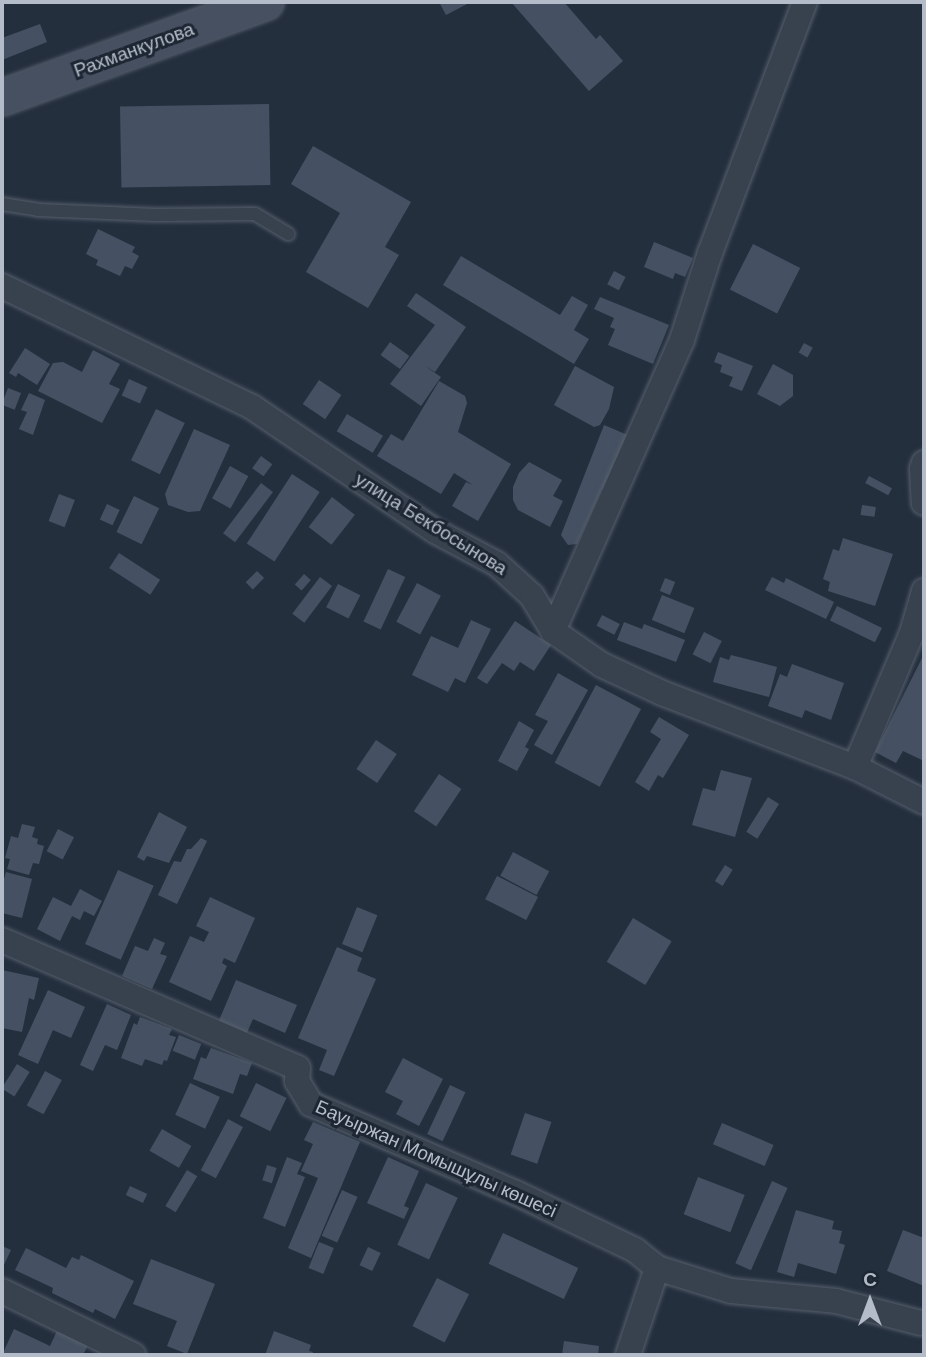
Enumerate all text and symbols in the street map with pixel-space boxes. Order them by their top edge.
street label: Рахманкулова [71,18,197,82]
street label: улица Бекбосынова [351,468,511,580]
street label: Бауыржан Момышұлы көшесі [312,1095,560,1223]
north arrow [835,1266,905,1336]
text: С [863,1267,877,1292]

